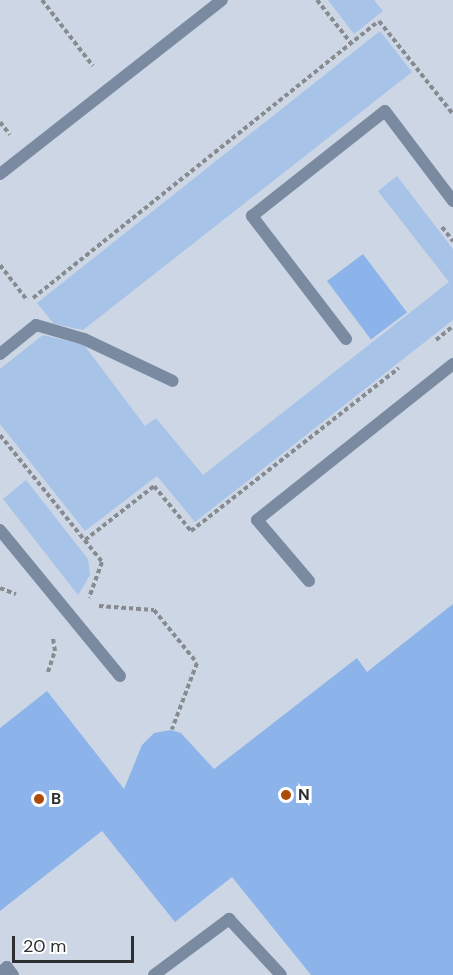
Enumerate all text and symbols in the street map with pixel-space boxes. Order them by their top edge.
place label: N [298,785,310,805]
marker: N [279,788,293,802]
place label: B [51,789,61,809]
marker: B [32,792,46,806]
scale bar [15,924,136,962]
text: 20 m [23,934,66,958]

